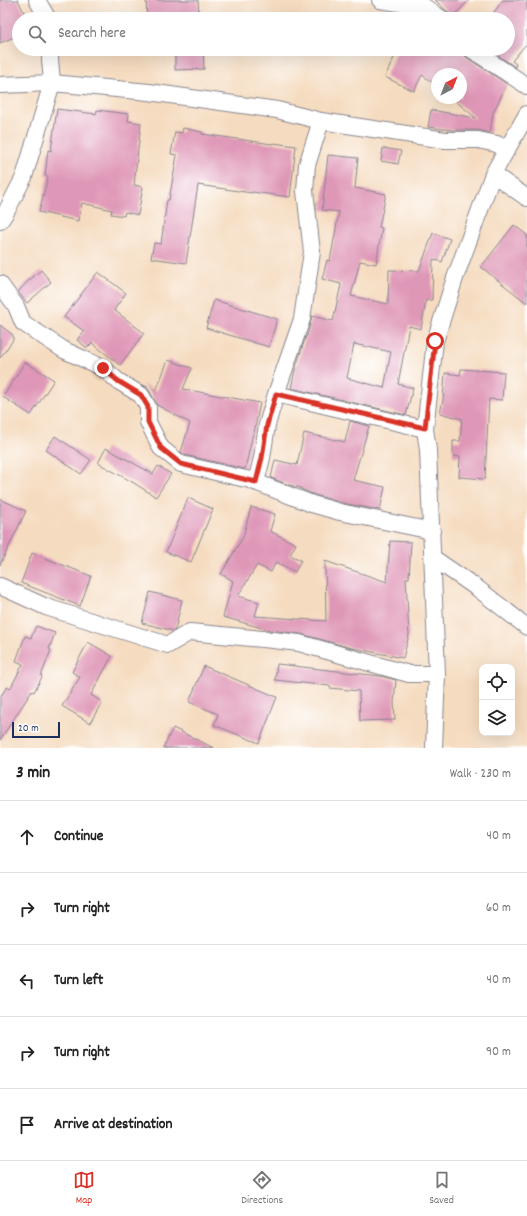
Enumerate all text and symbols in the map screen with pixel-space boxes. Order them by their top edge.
search box [12,12,515,56]
icon: search [26,23,48,45]
text: Search here [58,23,126,45]
north arrow [431,68,467,104]
route start [426,332,444,350]
route end [94,359,112,377]
map controls [479,664,515,736]
button: locate [479,664,515,700]
button: layers [479,700,515,736]
scale bar [12,720,60,739]
text: 20 m [18,721,39,737]
text: 3 min [16,762,50,786]
text: Walk · 230 m [450,765,511,784]
icon: ahead [16,826,38,848]
text: Continue [54,826,103,848]
text: 40 m [487,827,511,846]
icon: right [16,898,38,920]
text: Turn right [54,898,110,920]
text: 60 m [486,899,511,918]
icon: left [16,970,38,992]
text: Turn left [54,970,103,992]
text: 40 m [487,971,511,990]
icon: right [16,1042,38,1064]
text: Turn right [54,1042,110,1064]
text: 90 m [486,1043,511,1062]
icon: arrive [16,1114,38,1136]
text: Arrive at destination [54,1114,172,1136]
tab: Map [73,1169,95,1209]
tab: Directions [241,1169,283,1209]
tab: Saved [429,1169,454,1209]

